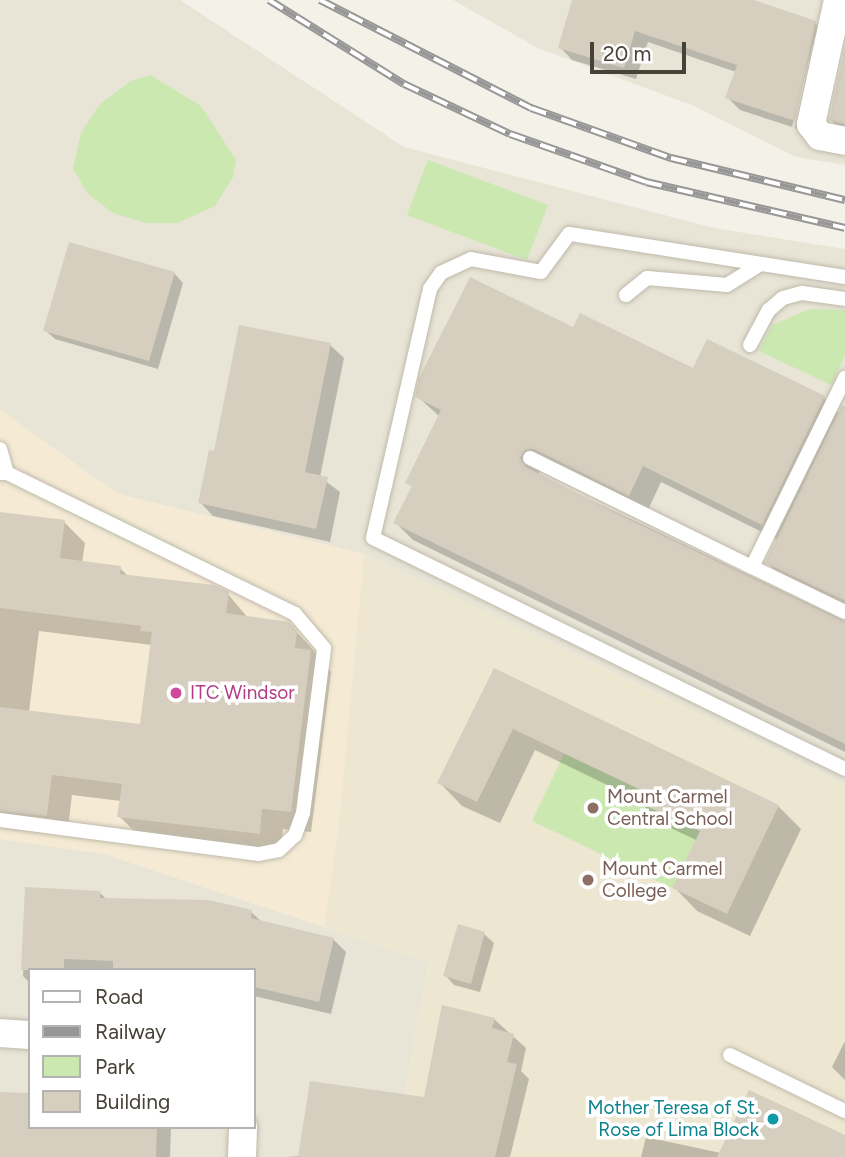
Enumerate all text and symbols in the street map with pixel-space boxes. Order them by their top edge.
scale bar [593,28,689,72]
text: 20 m [603,41,651,66]
place label: ITC Windsor [190,682,295,704]
marker: ITC Windsor [168,685,184,701]
place label: Mount Carmel Central School [607,786,733,830]
marker: Mount Carmel Central School [585,800,601,816]
place label: Mount Carmel College [602,858,723,902]
marker: Mount Carmel College [580,872,596,888]
legend [28,968,256,1129]
text: Road [95,984,143,1009]
text: Railway [95,1019,166,1044]
text: Park [95,1054,135,1079]
text: Building [95,1089,170,1114]
place label: Mother Teresa of St. Rose of Lima Block [587,1097,759,1141]
marker: Mother Teresa of St. Rose of Lima Block [765,1111,781,1127]

